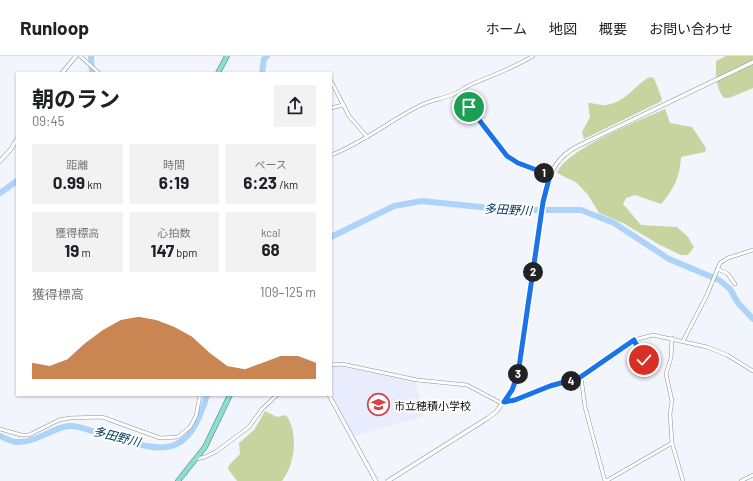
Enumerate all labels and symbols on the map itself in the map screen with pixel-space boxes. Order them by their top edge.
pin [452,90,486,124]
pin: 1 [534,163,554,183]
water label: 多田野川 [484,201,534,217]
pin: 2 [523,262,543,282]
pin [627,343,661,377]
pin: 3 [508,364,528,384]
pin: 4 [561,371,581,391]
school or university icon: 市立穂積小学校 [366,392,392,418]
place label: 市立穂積小学校 [394,399,471,412]
water label: 多田野川 [92,423,144,449]

